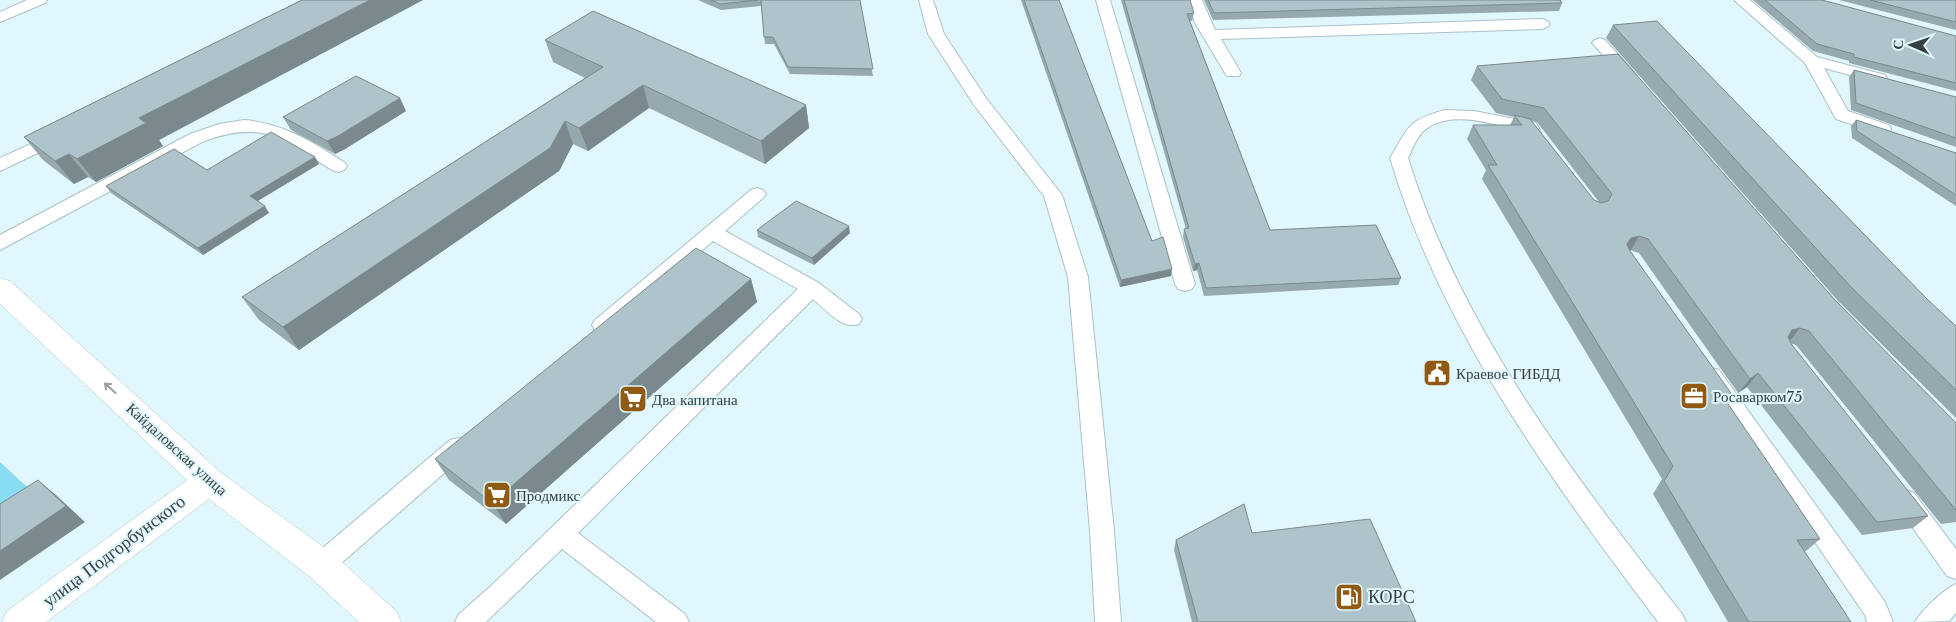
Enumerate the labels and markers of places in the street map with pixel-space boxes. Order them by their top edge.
public building icon: Краевое ГИБДД [1422,358,1452,388]
place label: Краевое ГИБДД [1456,364,1560,383]
office icon: Росаварком75 [1679,381,1709,411]
supermarket icon: Два капитана [618,384,648,414]
place label: Росаварком75 [1713,387,1802,406]
place label: Два капитана [652,390,738,409]
supermarket icon: Продмикс [482,480,512,510]
place label: Продмикс [516,486,580,505]
fuel station icon: КОРС [1334,582,1364,612]
place label: КОРС [1368,586,1415,608]

